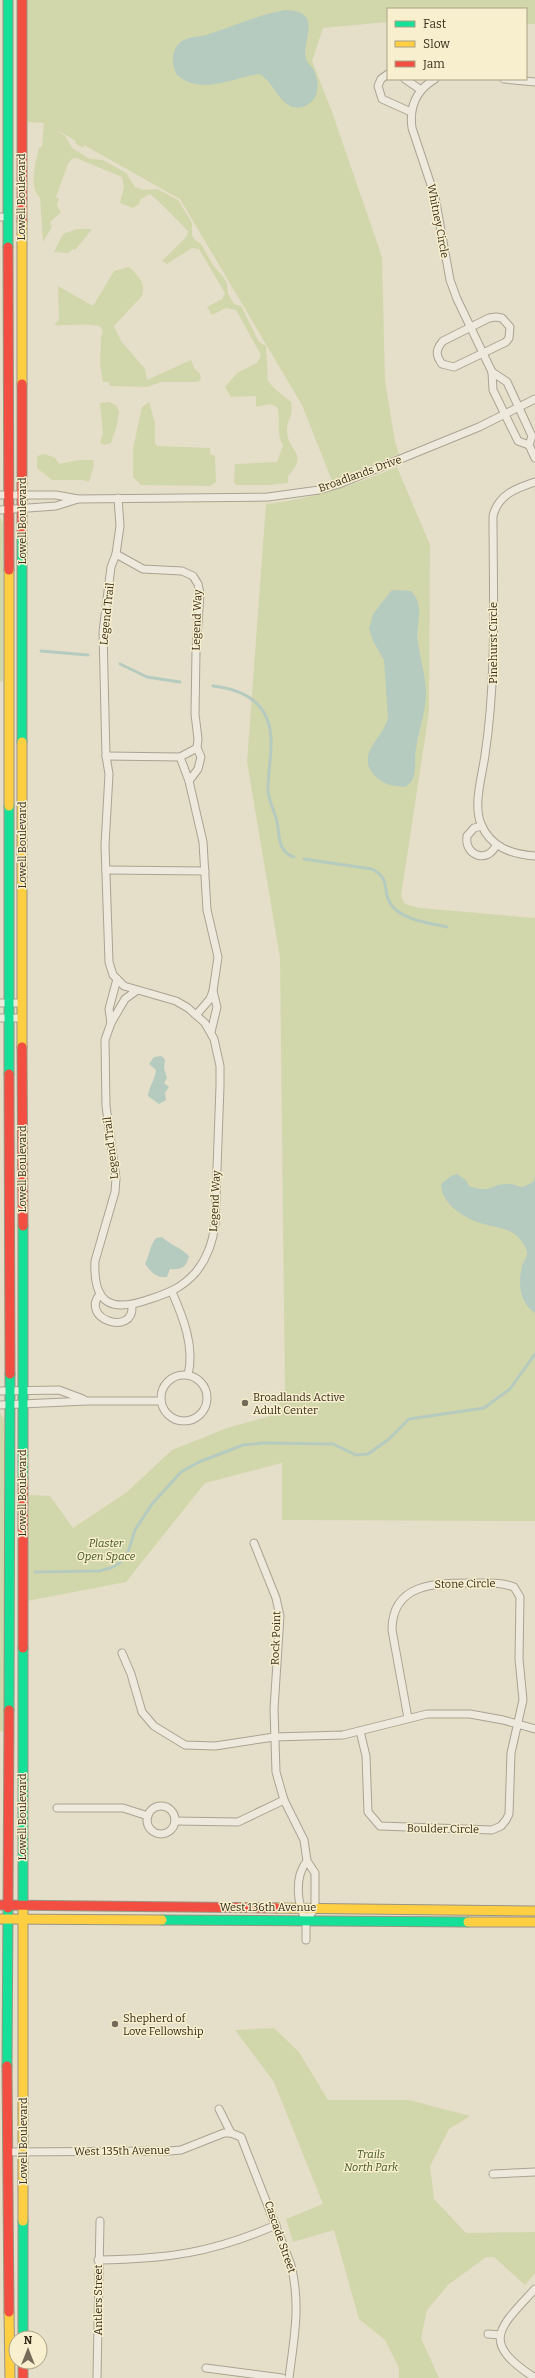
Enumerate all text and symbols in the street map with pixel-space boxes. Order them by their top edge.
legend [387,8,527,80]
text: Fast [423,17,447,31]
text: Slow [423,37,450,51]
text: Jam [422,57,445,71]
street label: Lowell Boulevard [15,153,28,241]
street label: Whitney Circle [424,183,452,259]
street label: Broadlands Drive [317,453,403,495]
street label: Lowell Boulevard [16,477,29,565]
street label: Legend Trail [97,582,117,646]
street label: Legend Way [189,589,205,651]
street label: Pinehurst Circle [487,602,500,684]
street label: Lowell Boulevard [16,801,29,889]
street label: Legend Trail [101,1116,121,1180]
street label: Lowell Boulevard [16,1125,29,1213]
street label: Legend Way [207,1170,223,1232]
place label: Broadlands Active Adult Center [253,1391,345,1417]
marker: Broadlands Active Adult Center [240,1398,250,1408]
street label: Lowell Boulevard [16,1449,29,1537]
park label: Plaster Open Space [77,1537,136,1563]
street label: Stone Circle [434,1577,496,1591]
street label: Rock Point [269,1611,283,1665]
street label: Lowell Boulevard [16,1773,29,1861]
street label: Boulder Circle [407,1822,479,1836]
street label: West 136th Avenue [220,1901,316,1914]
place label: Shepherd of Love Fellowship [123,2012,204,2038]
marker: Shepherd of Love Fellowship [110,2019,120,2029]
street label: Lowell Boulevard [17,2097,30,2185]
street label: West 135th Avenue [74,2144,170,2158]
park label: Trails North Park [344,2148,399,2174]
street label: Cascade Street [262,2199,298,2275]
street label: Antlers Street [92,2265,105,2335]
north arrow [8,2330,48,2370]
text: N [24,2334,33,2347]

